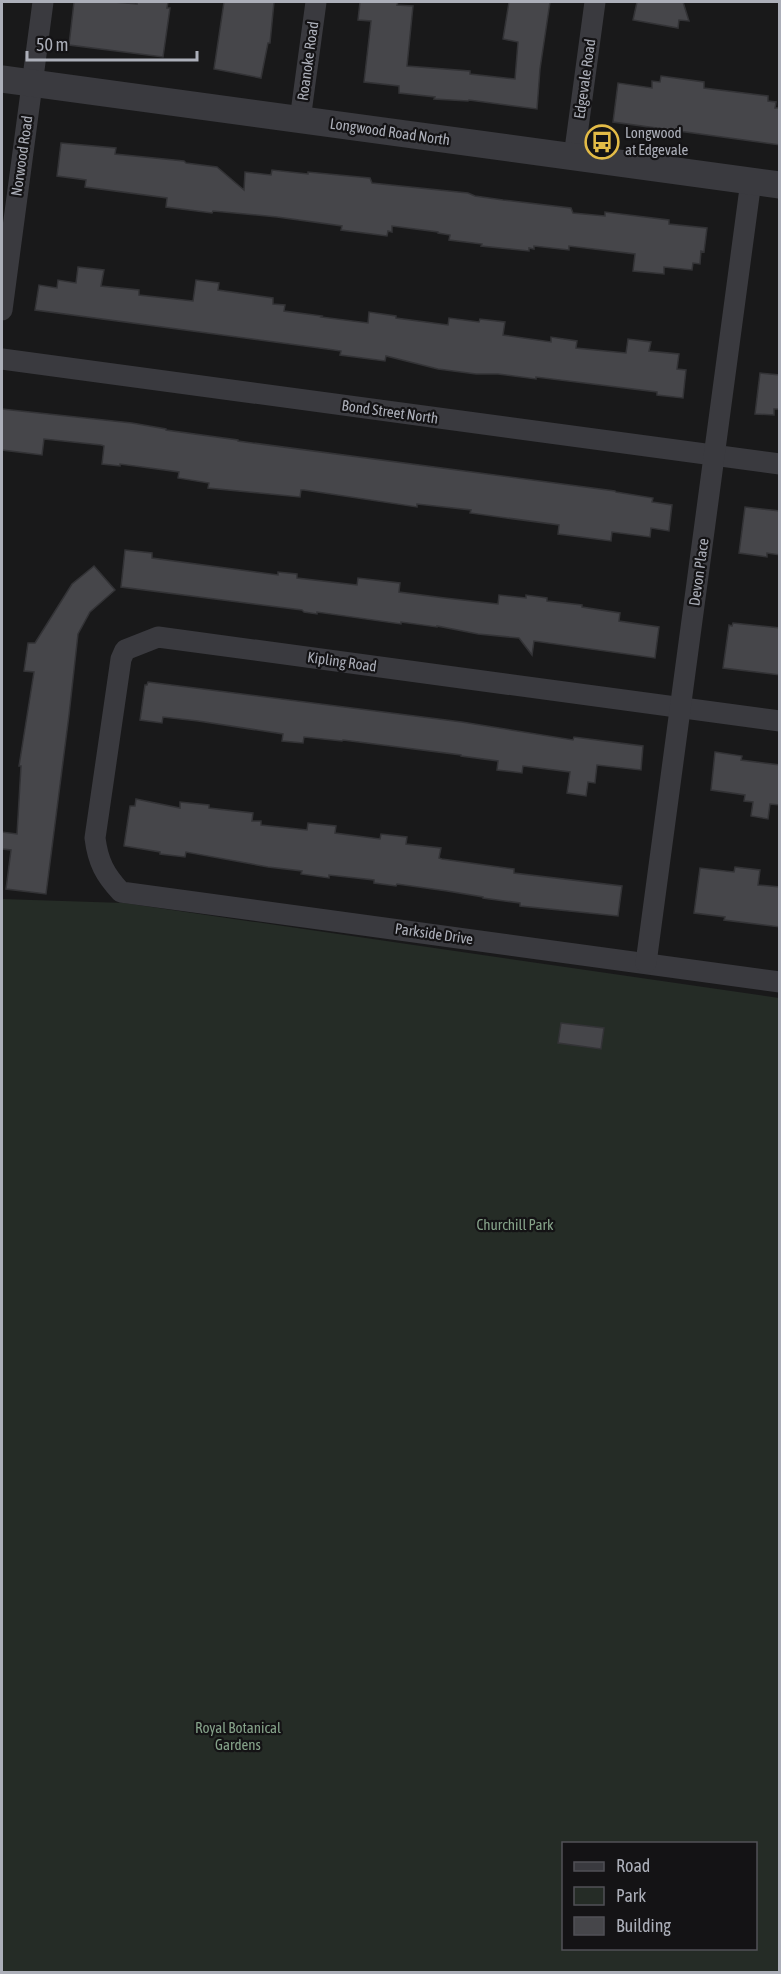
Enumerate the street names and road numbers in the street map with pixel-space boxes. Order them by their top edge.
street label: Roanoke Road [294,20,321,102]
street label: Edgevale Road [570,38,599,120]
street label: Norwood Road [7,115,36,197]
street label: Longwood Road North [329,115,451,148]
street label: Bond Street North [341,396,439,427]
street label: Devon Place [685,537,712,607]
street label: Kipling Road [306,648,378,675]
street label: Parkside Drive [394,920,474,947]

